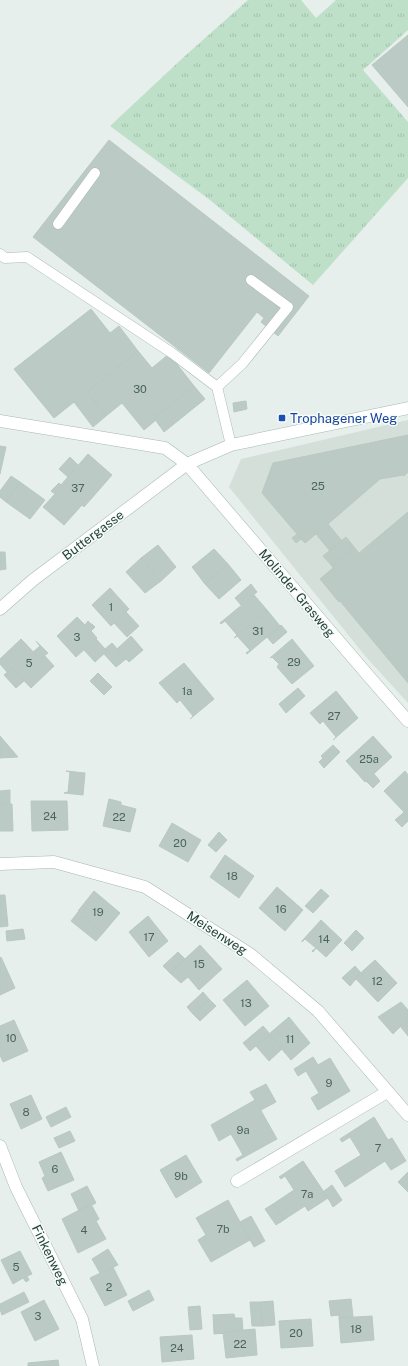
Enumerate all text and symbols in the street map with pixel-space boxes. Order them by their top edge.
house number: 30 [133,383,147,395]
place label: Trophagener Weg [290,411,397,426]
marker: Trophagener Weg [277,413,287,423]
house number: 25 [311,480,325,492]
house number: 37 [71,482,85,494]
street label: Buttergasse [59,507,127,563]
street label: Molinder Grasweg [256,546,338,640]
house number: 1 [109,601,113,613]
house number: 31 [252,625,264,637]
house number: 3 [74,631,81,643]
house number: 29 [287,656,301,668]
house number: 5 [25,657,33,669]
house number: 1a [182,685,192,697]
house number: 27 [327,710,341,722]
house number: 25a [359,753,379,765]
house number: 24 [43,810,57,822]
house number: 22 [112,811,126,823]
house number: 20 [173,837,187,849]
house number: 18 [226,870,238,882]
house number: 16 [275,903,287,915]
house number: 19 [92,906,104,918]
street label: Meisenweg [184,908,250,958]
house number: 17 [143,931,155,943]
house number: 14 [318,933,330,945]
house number: 15 [193,958,205,970]
house number: 12 [371,975,383,987]
house number: 13 [240,997,252,1009]
house number: 10 [5,1032,17,1044]
house number: 11 [286,1033,294,1045]
house number: 9 [326,1077,333,1089]
house number: 8 [22,1106,30,1118]
house number: 9a [237,1124,249,1136]
house number: 7 [375,1142,382,1154]
house number: 6 [52,1163,59,1175]
house number: 9b [174,1170,188,1182]
house number: 7a [301,1188,313,1200]
street label: Finkenweg [29,1222,71,1288]
house number: 7b [216,1223,230,1235]
house number: 4 [81,1224,88,1236]
house number: 5 [12,1261,20,1273]
house number: 2 [106,1281,113,1293]
house number: 3 [35,1310,42,1322]
house number: 18 [350,1323,362,1335]
house number: 20 [289,1327,303,1339]
house number: 22 [233,1338,247,1350]
house number: 24 [170,1342,184,1354]

